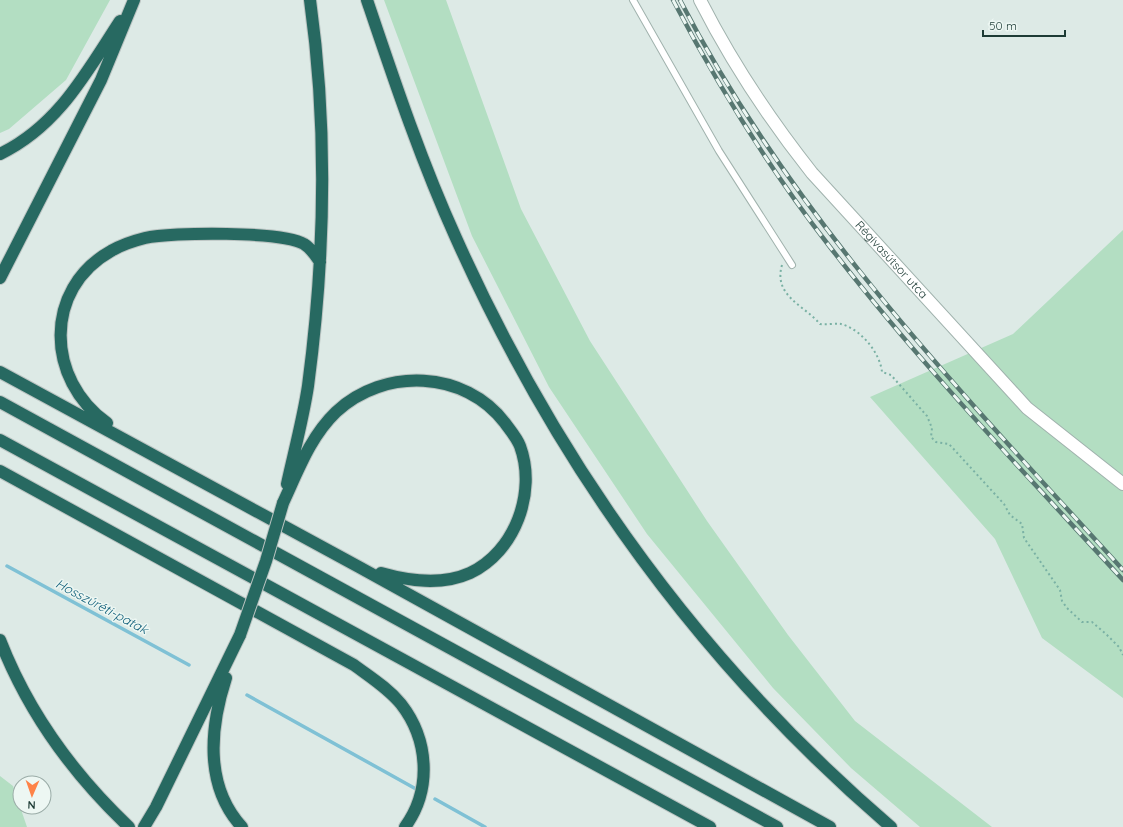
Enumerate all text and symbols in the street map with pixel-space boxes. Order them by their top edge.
scale bar [983,12,1065,38]
text: 50 m [989,18,1017,33]
street label: Régivasútsor utca [852,217,931,301]
water label: Hosszúréti-patak [53,575,152,638]
north arrow [12,775,52,815]
text: N [27,798,36,812]

